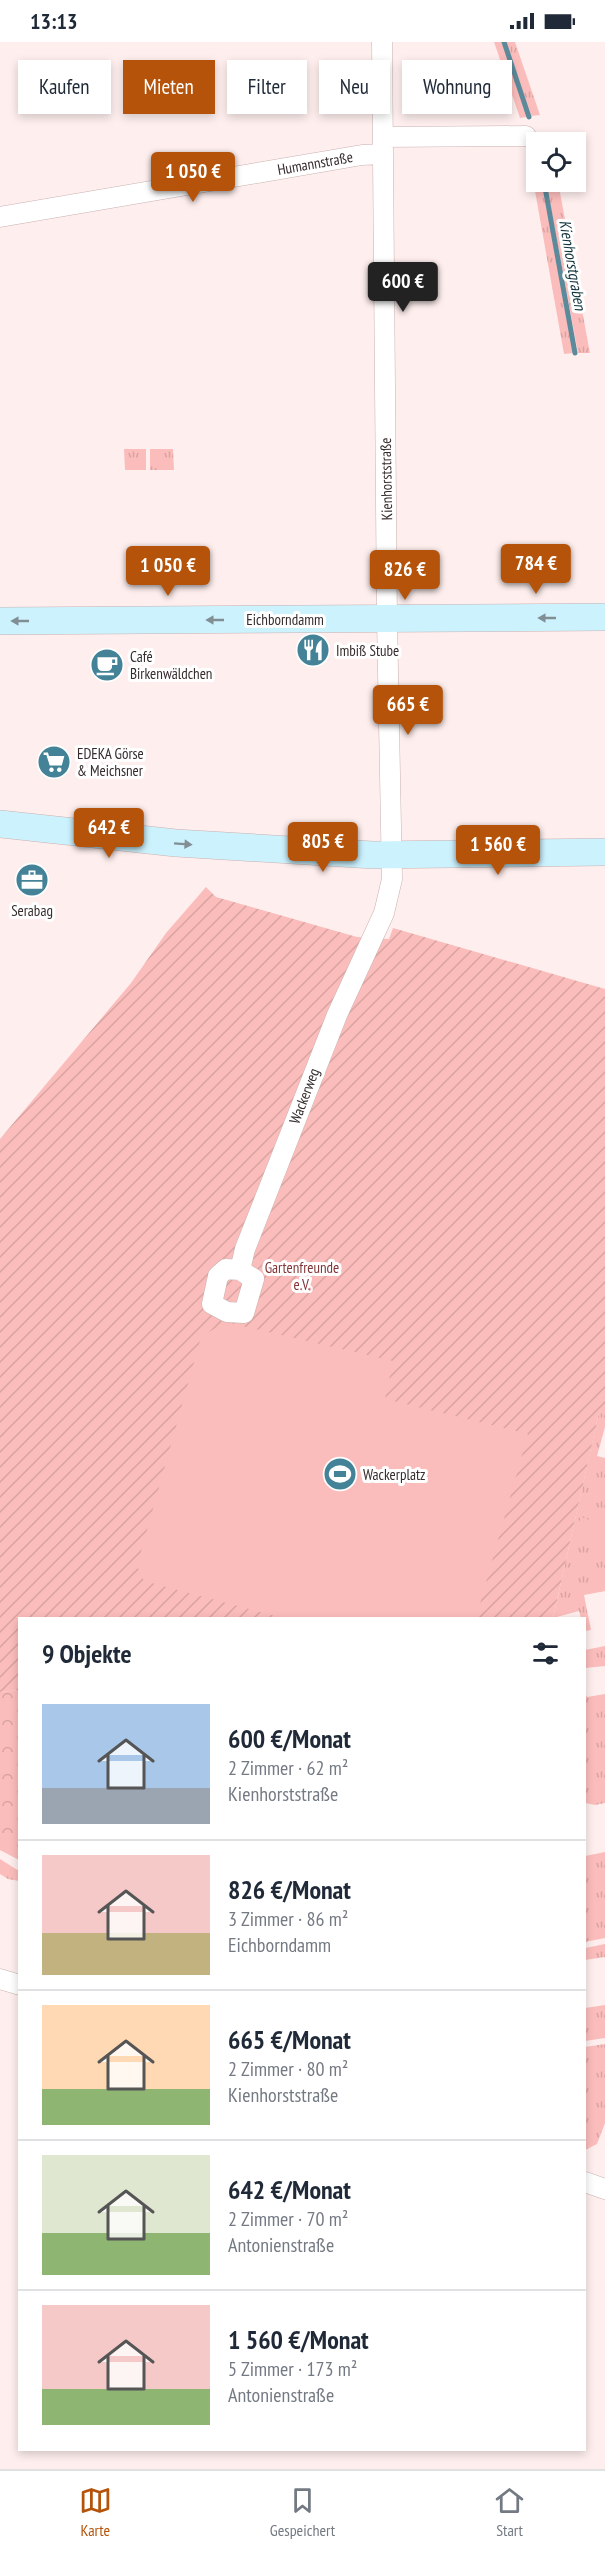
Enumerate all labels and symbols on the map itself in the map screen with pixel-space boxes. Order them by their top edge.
street label: Humannstraße [276,147,354,179]
pin: 1 050 € [138,152,248,203]
water label: Kienhorstgraben [555,218,591,313]
pin: 600 € [361,262,445,313]
street label: Kienhorststraße [376,438,396,520]
pin: 784 € [494,544,578,595]
pin: 1 050 € [113,546,223,597]
pin: 826 € [363,550,447,601]
street label: Eichborndamm [246,610,324,629]
one-way arrow [537,613,556,622]
one-way arrow [205,615,224,625]
one-way arrow [10,616,29,626]
restaurant icon: Imbiß Stube [295,632,331,668]
place label: Imbiß Stube [336,641,399,660]
cafe icon: Café Birkenwäldchen [89,647,125,683]
place label: Café Birkenwäldchen [130,647,212,683]
pin: 665 € [366,685,450,736]
supermarket icon: EDEKA Görse & Meichsner [36,744,72,780]
place label: EDEKA Görse & Meichsner [77,744,144,780]
pin: 642 € [67,808,151,859]
pin: 805 € [281,822,365,873]
pin: 1 560 € [443,825,553,876]
one-way arrow [174,839,193,849]
office icon: Serabag [14,862,50,898]
place label: Serabag [11,901,53,920]
street label: Wackerweg [285,1065,323,1127]
park label: Gartenfreunde e.V. [265,1258,339,1294]
sports icon: Wackerplatz [322,1456,358,1492]
place label: Wackerplatz [363,1465,425,1484]

